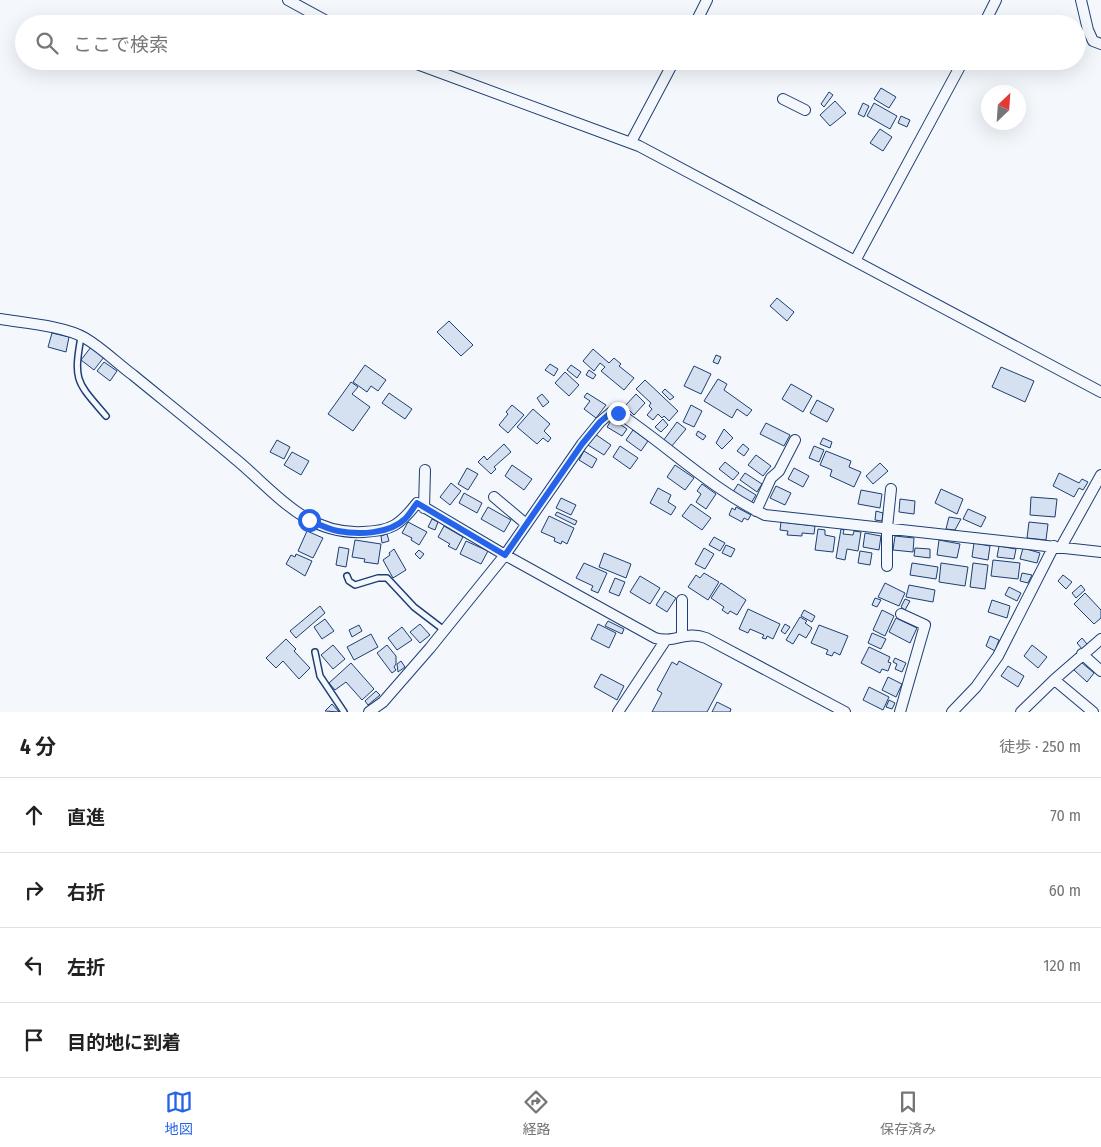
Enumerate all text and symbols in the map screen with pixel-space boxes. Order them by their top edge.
search box [15,15,1086,70]
icon: search [33,29,61,57]
text: ここで検索 [73,33,168,56]
north arrow [981,85,1026,130]
route end [607,402,630,425]
route start [298,509,321,532]
text: 4 分 [20,734,56,760]
text: 徒歩 · 250 m [999,737,1081,756]
icon: ahead [20,801,48,829]
text: 直進 [67,806,105,829]
text: 70 m [1050,806,1081,825]
icon: right [20,876,48,904]
text: 右折 [67,881,105,904]
text: 60 m [1049,881,1081,900]
icon: left [20,951,48,979]
text: 左折 [67,956,105,979]
text: 120 m [1043,956,1081,975]
icon: arrive [20,1026,48,1054]
text: 目的地に到着 [67,1031,181,1054]
tab: 地図 [165,1088,193,1138]
tab: 経路 [522,1088,550,1138]
tab: 保存済み [880,1088,936,1138]

